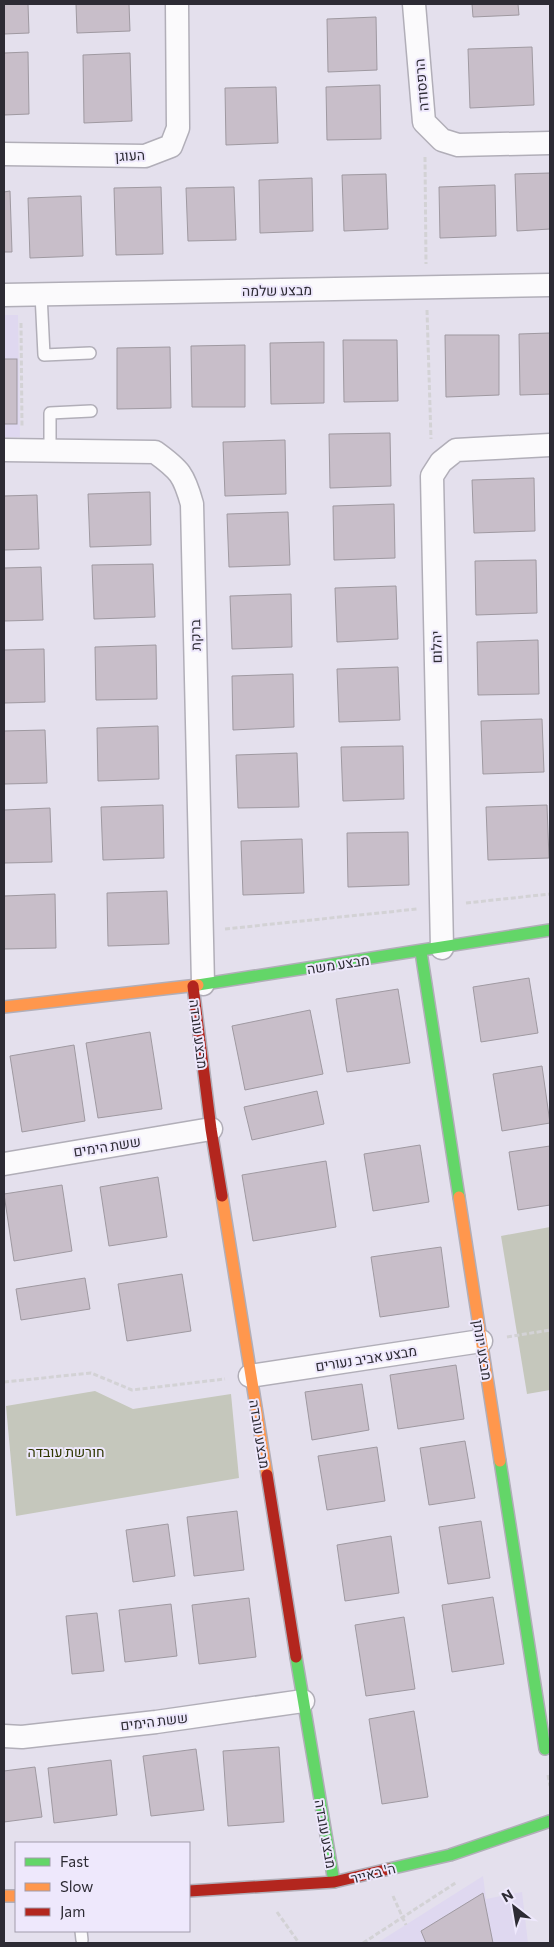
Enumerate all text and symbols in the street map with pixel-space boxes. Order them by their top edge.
street label: הרפסודה [410,58,432,112]
street label: העוגן [115,146,145,164]
street label: מבצע שלמה [242,281,312,299]
street label: ברקת [186,618,204,651]
street label: יהלום [427,631,445,663]
street label: מבצע משה [306,951,370,977]
street label: מבצע עובדה [186,998,212,1070]
street label: ששת הימים [72,1132,142,1160]
street label: מבצע יונתן [470,1319,496,1381]
street label: מבצע אביב נעורים [314,1342,418,1374]
street label: מבצע עובדה [246,1398,274,1470]
park label: חורשת עובדה [27,1443,105,1460]
street label: ששת הימים [119,1708,189,1734]
street label: מבצע עובדה [312,1798,340,1870]
legend [15,1842,190,1932]
text: Fast [60,1852,89,1870]
street label: ה' באייר [349,1859,397,1887]
text: Slow [60,1877,93,1895]
north arrow [489,1882,539,1932]
text: N [498,1885,516,1905]
text: Jam [60,1902,85,1920]

